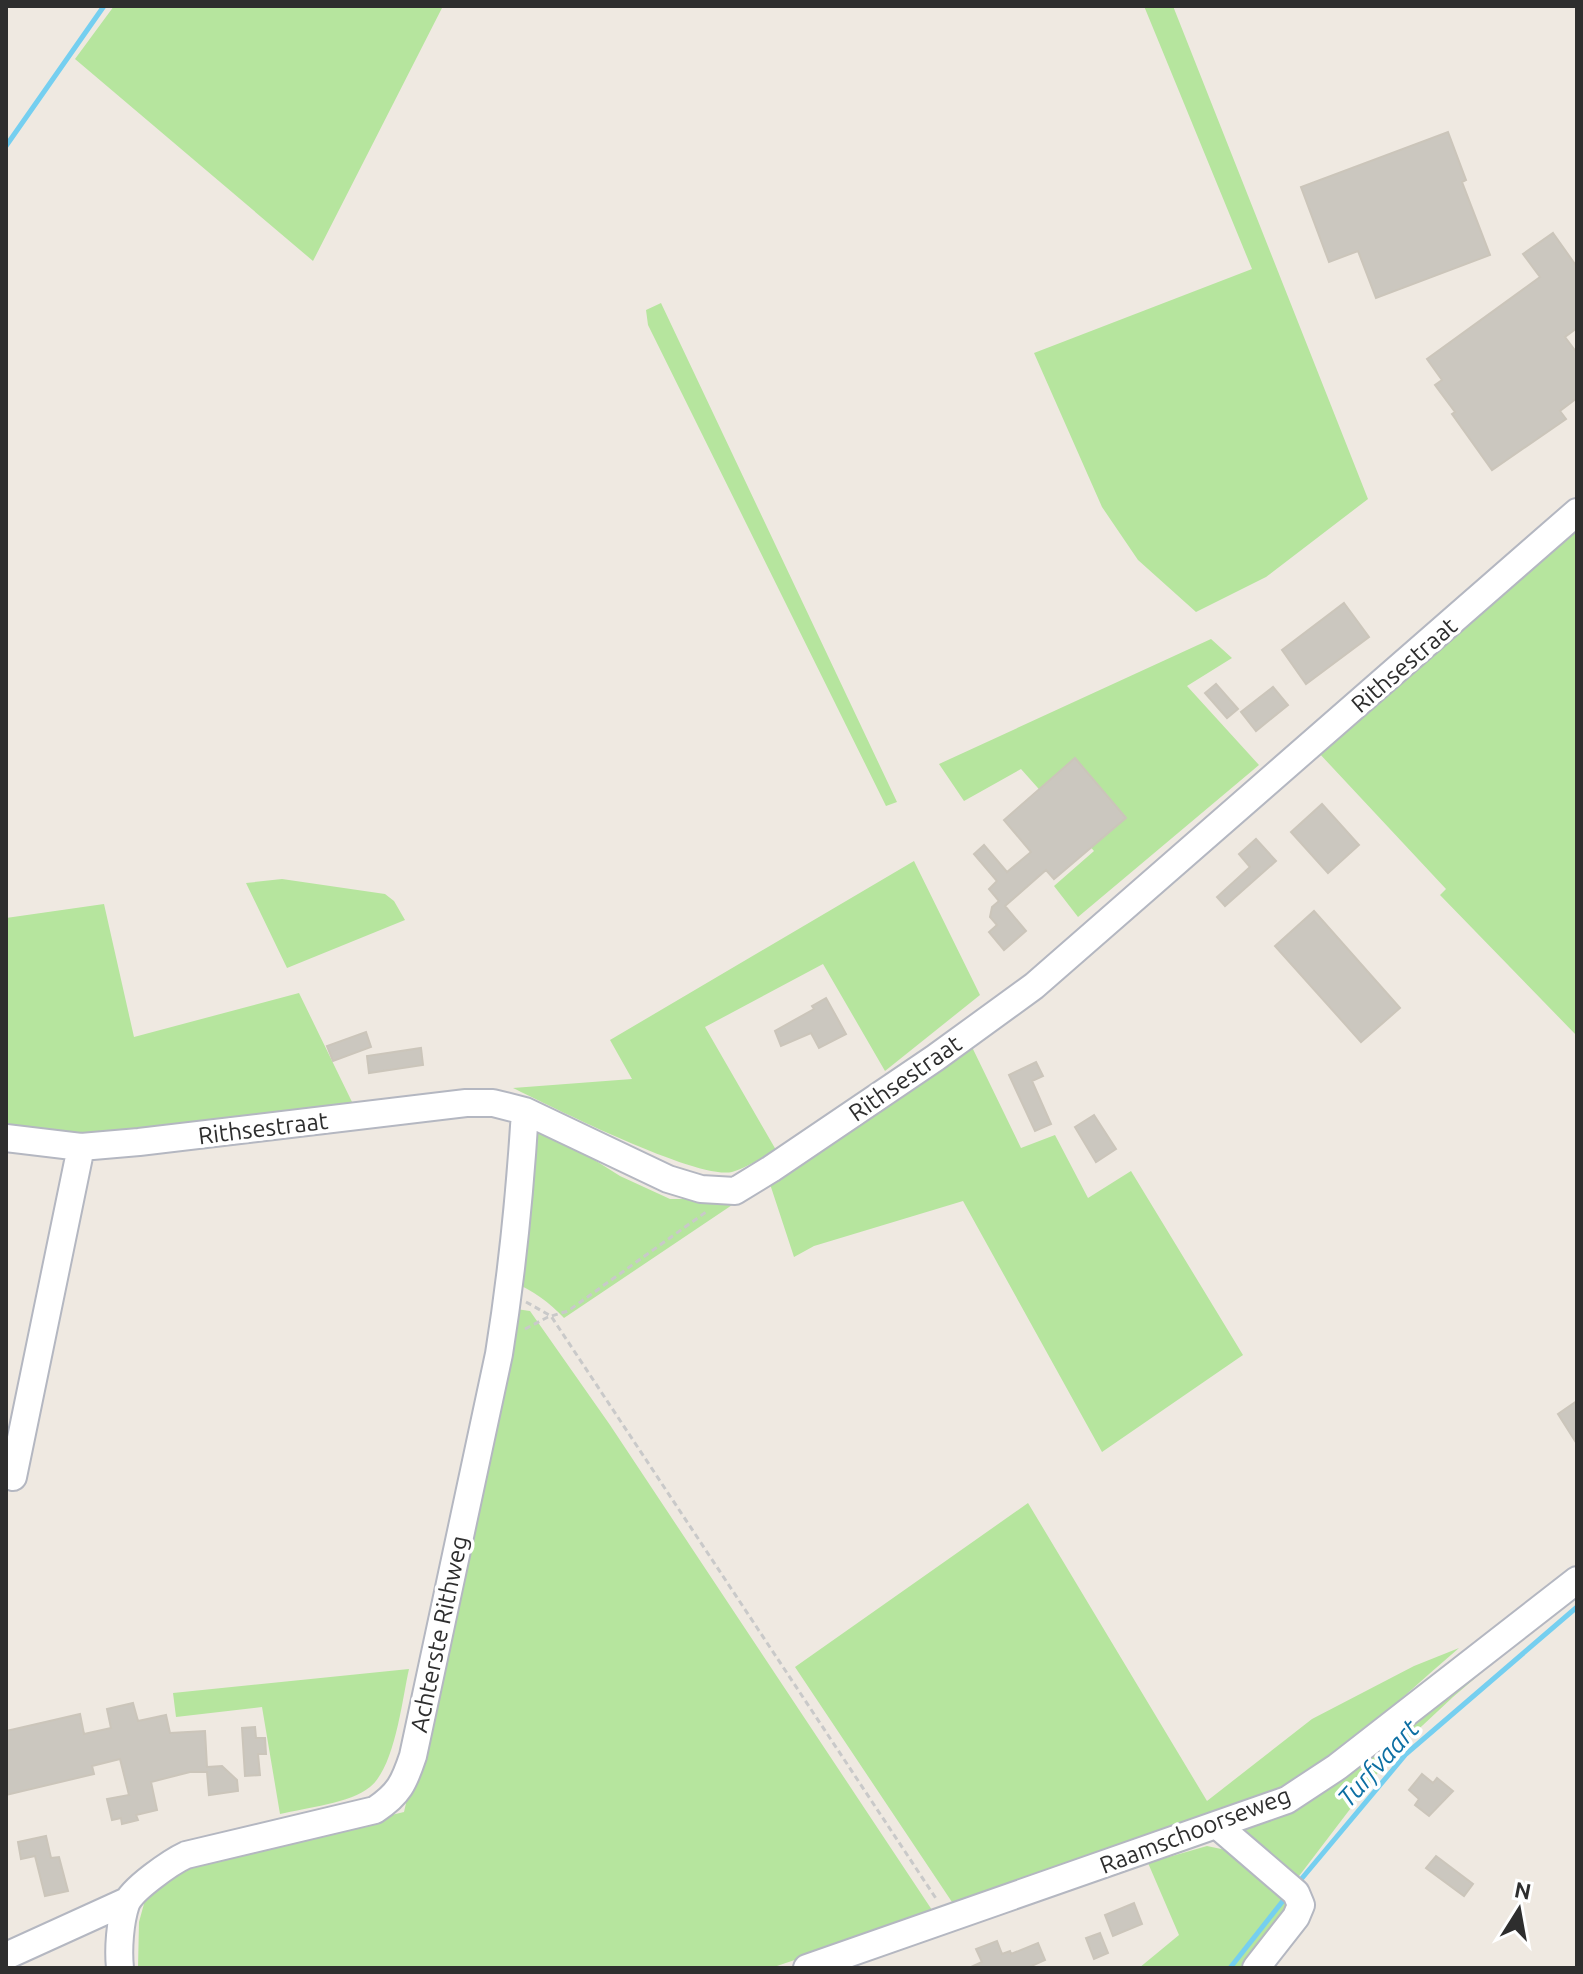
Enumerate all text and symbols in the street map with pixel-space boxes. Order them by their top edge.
street label: Rithsestraat [1346,612,1463,718]
street label: Rithsestraat [844,1029,967,1127]
street label: Rithsestraat [197,1107,330,1149]
street label: Achterste Rithweg [405,1533,473,1735]
water label: Turfvaart [1331,1713,1425,1812]
street label: Raamschoorseweg [1096,1781,1294,1879]
north arrow [1479,1870,1559,1950]
text: N [1512,1876,1533,1904]

